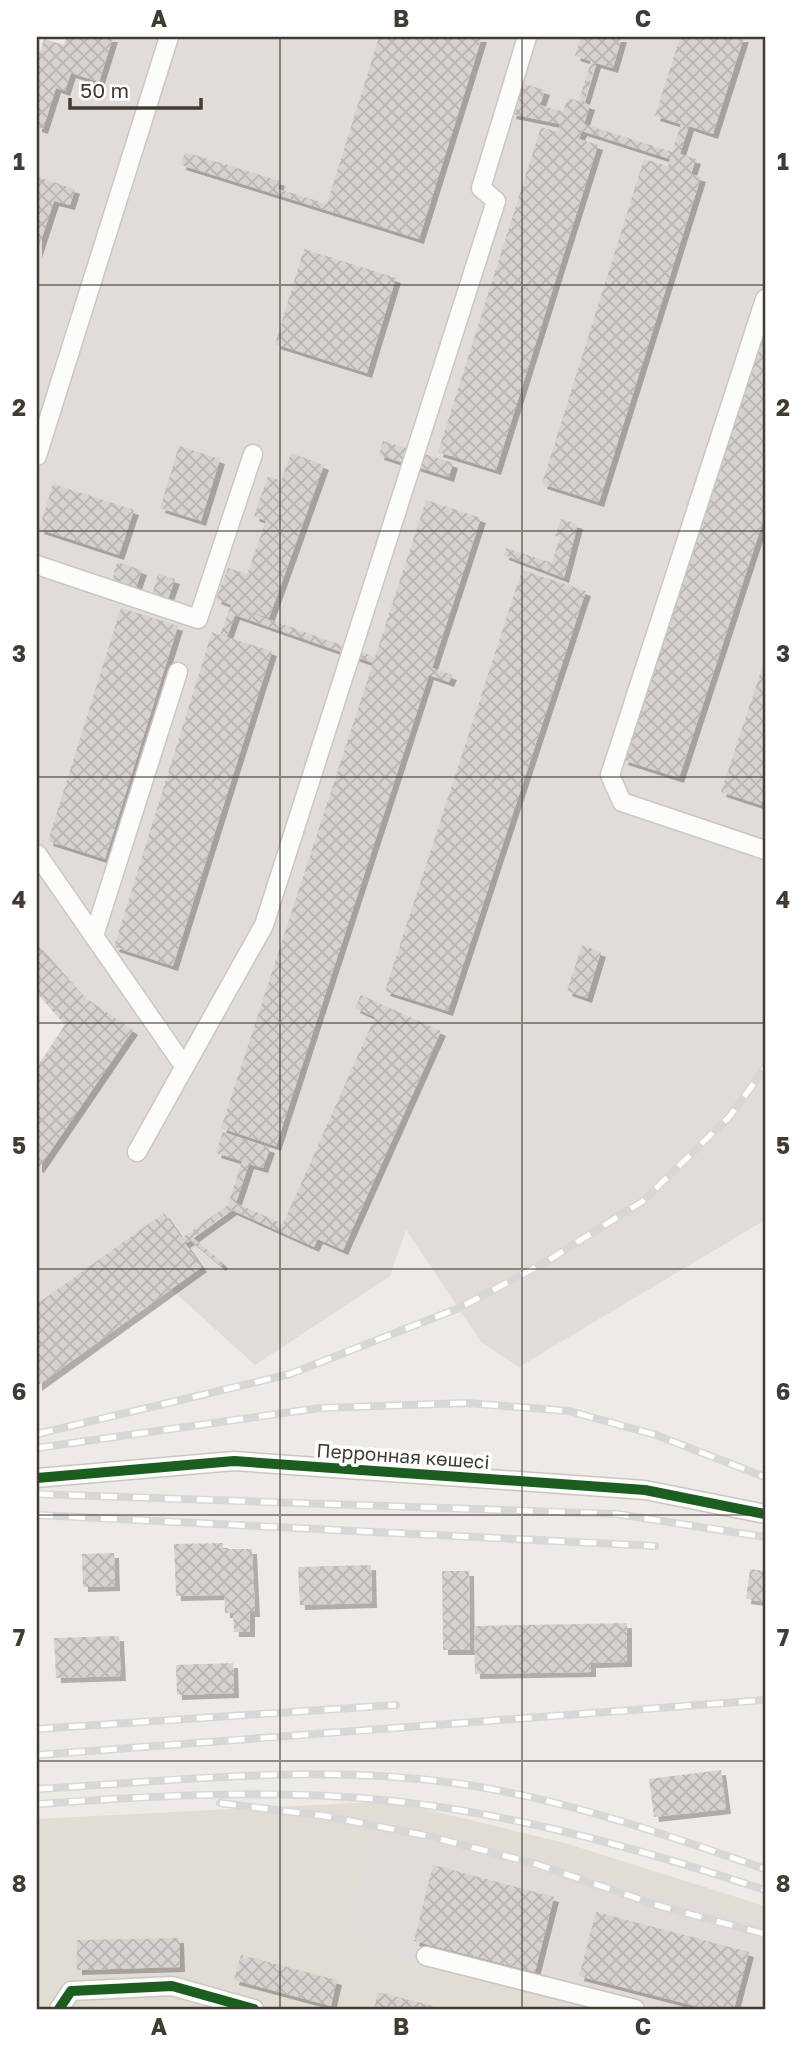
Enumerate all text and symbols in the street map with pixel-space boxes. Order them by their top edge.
text: A [151,4,168,32]
text: B [393,4,409,32]
text: C [635,4,651,32]
scale bar [70,66,201,110]
text: 50 m [80,77,129,103]
text: 1 [13,147,25,175]
text: 1 [777,147,789,175]
text: 2 [12,393,26,421]
text: 2 [776,393,790,421]
text: 3 [12,639,26,667]
text: 3 [776,639,790,667]
text: 4 [12,885,26,913]
text: 4 [776,885,790,913]
text: 5 [12,1131,26,1159]
text: 5 [776,1131,790,1159]
text: 6 [12,1377,26,1405]
text: 6 [776,1377,790,1405]
street label: Перронная көшесі [316,1438,490,1473]
text: 7 [13,1623,25,1651]
text: 7 [777,1623,789,1651]
text: 8 [12,1869,26,1897]
text: 8 [776,1869,790,1897]
text: A [151,2012,168,2040]
text: B [393,2012,409,2040]
text: C [635,2012,651,2040]

